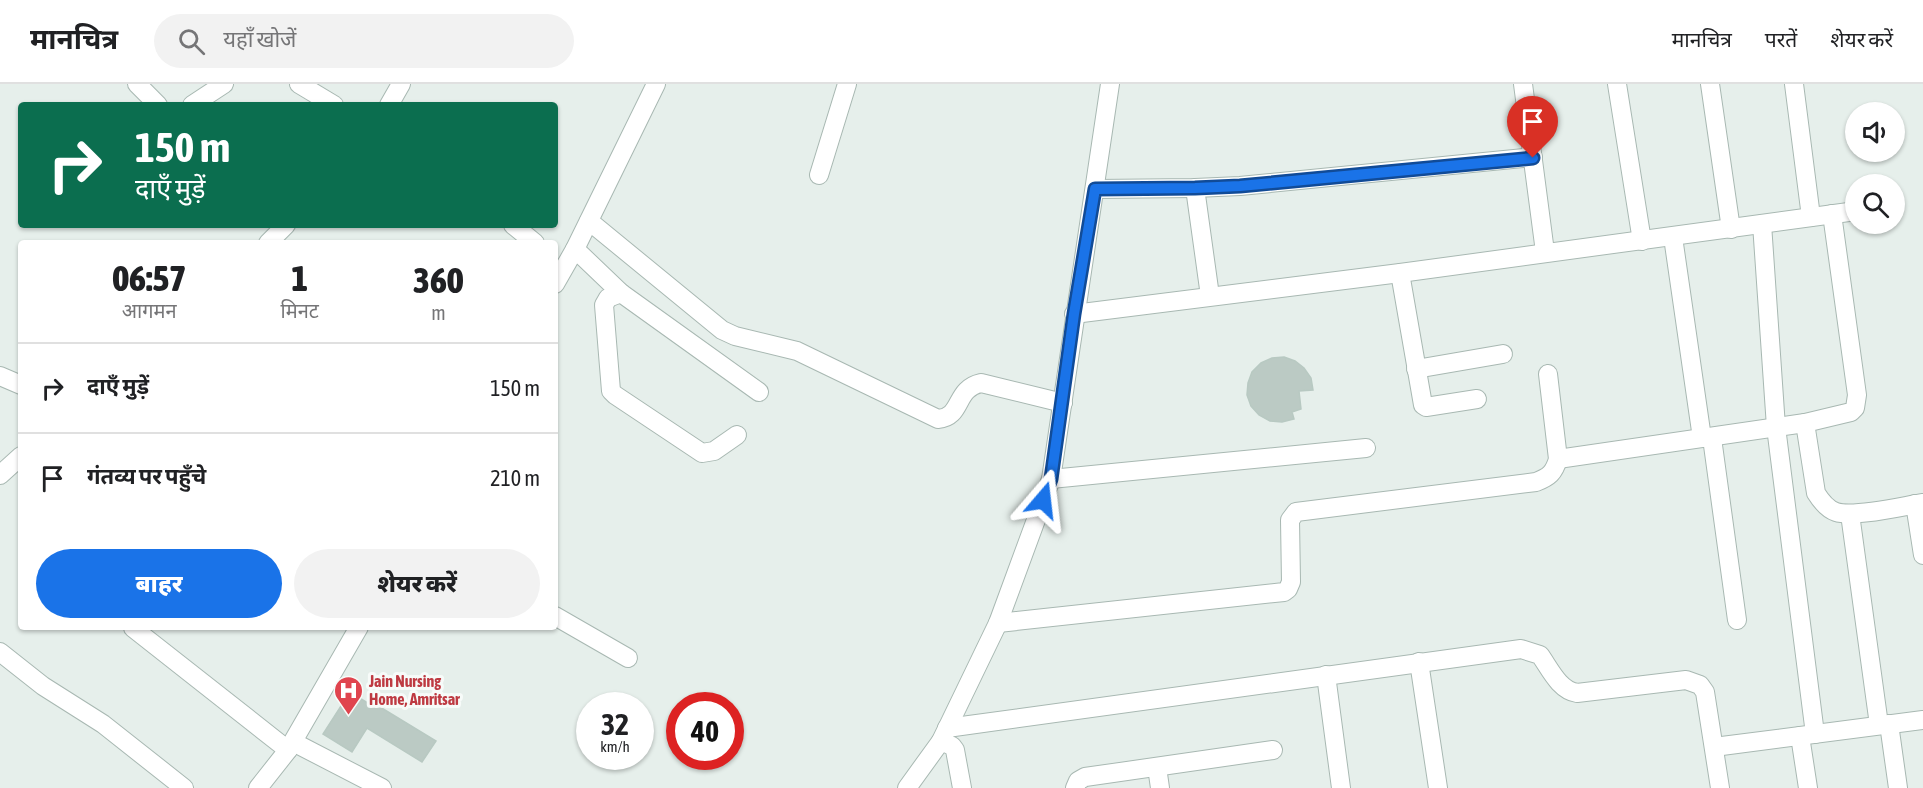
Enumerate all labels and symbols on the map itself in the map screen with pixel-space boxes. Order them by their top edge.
pin [1507,96,1558,158]
position arrow [1011,468,1075,532]
place label: Jain Nursing Home, Amritsar [368,672,460,708]
hospital icon: Jain Nursing Home, Amritsar [332,674,364,716]
speed limit sign: 40 [666,692,744,770]

